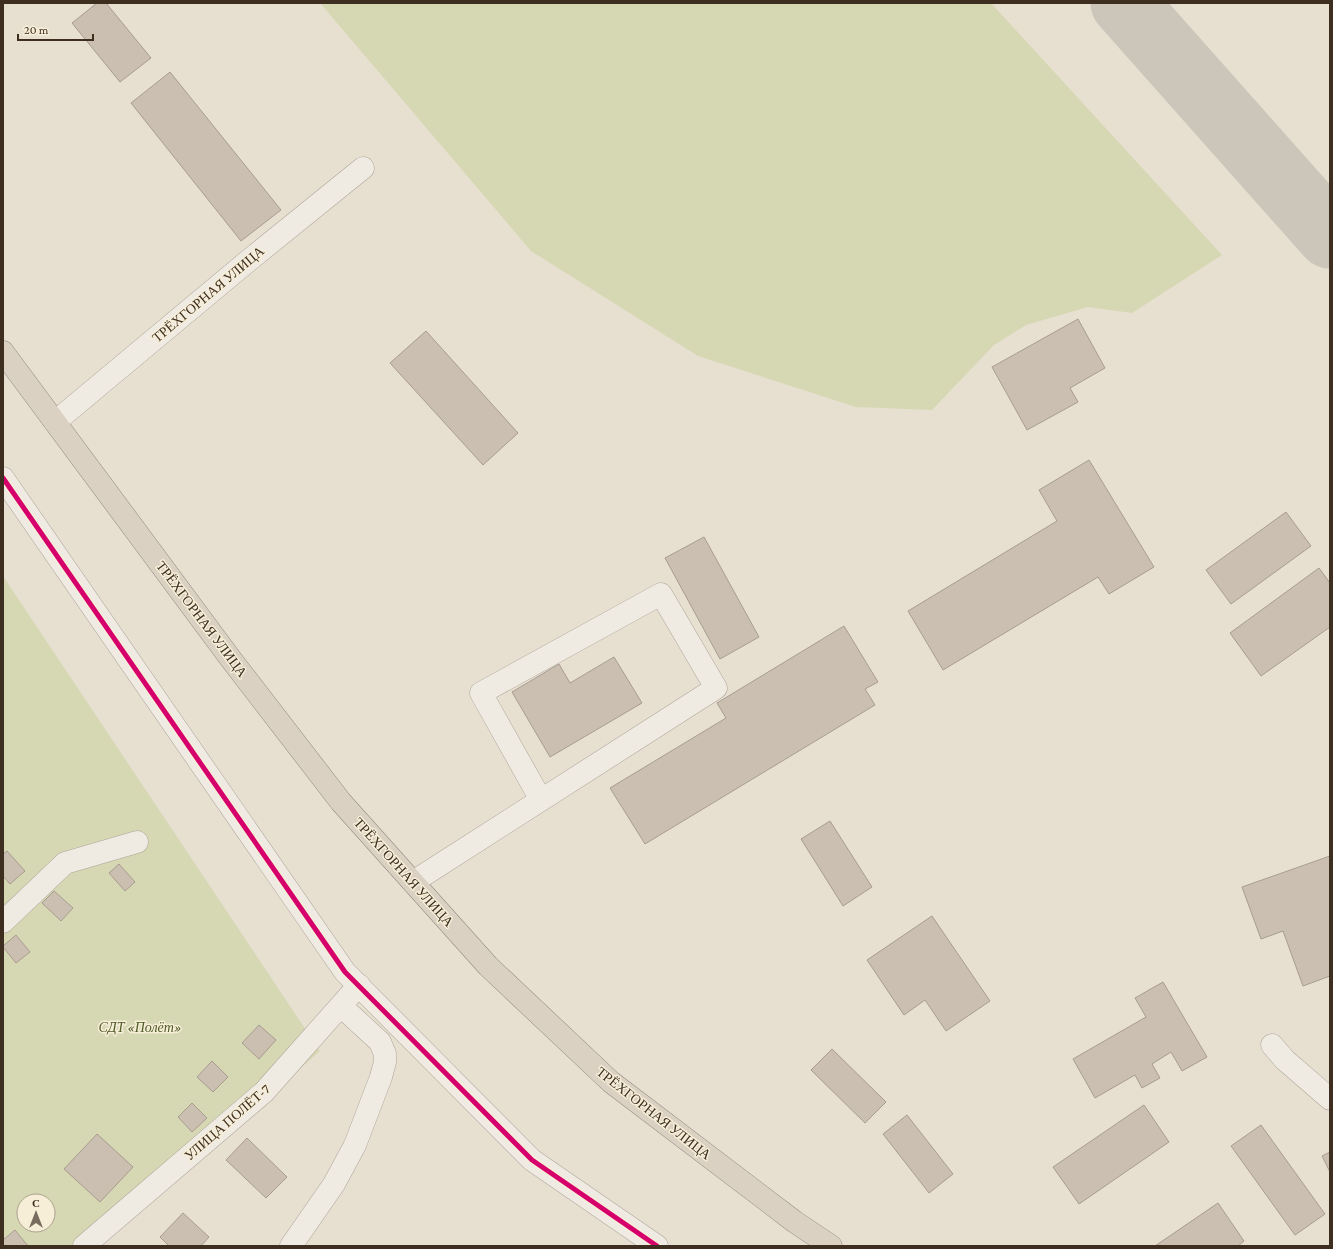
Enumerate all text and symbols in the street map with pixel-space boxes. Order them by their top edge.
scale bar [18,16,93,42]
text: 20 m [24,23,49,37]
street label: ТРЁХГОРНАЯ УЛИЦА [149,242,268,345]
street label: ТРЁХГОРНАЯ УЛИЦА [153,558,251,681]
street label: ТРЁХГОРНАЯ УЛИЦА [351,814,458,930]
park label: СДТ «Полёт» [98,1019,182,1035]
street label: ТРЁХГОРНАЯ УЛИЦА [594,1063,715,1163]
street label: УЛИЦА ПОЛЁТ-7 [181,1080,273,1164]
north arrow [16,1193,56,1233]
text: С [32,1197,40,1209]

